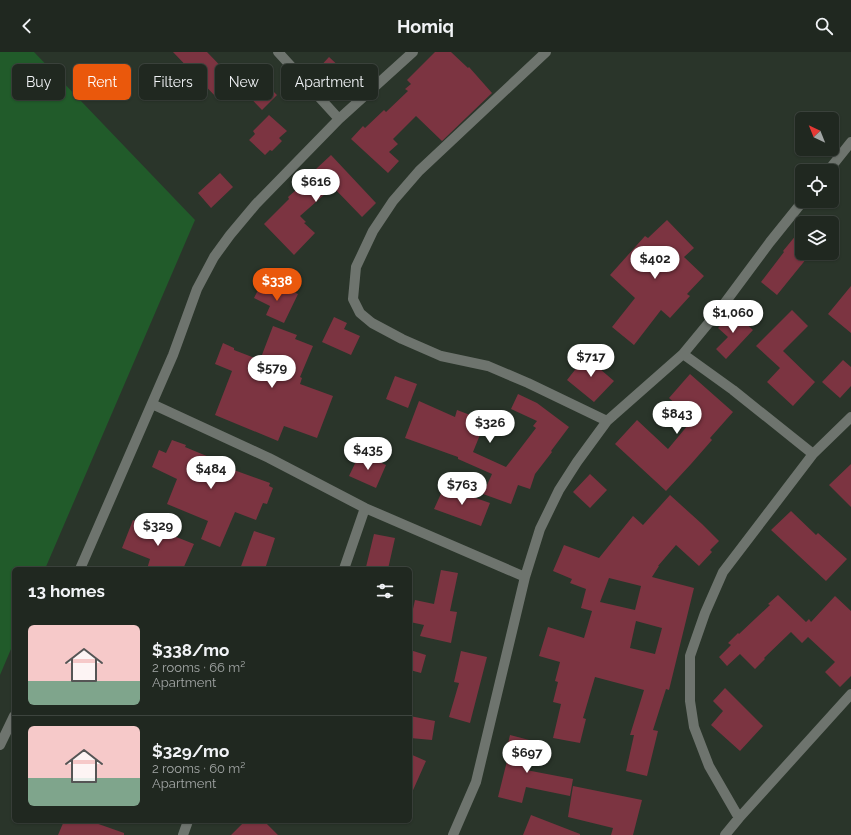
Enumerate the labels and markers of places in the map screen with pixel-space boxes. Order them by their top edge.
pin: $616 [292,169,340,203]
pin: $402 [631,246,679,280]
pin: $338 [253,268,301,302]
pin: $1,060 [700,300,766,334]
pin: $717 [567,344,615,378]
pin: $579 [248,355,296,389]
pin: $843 [653,401,701,435]
pin: $326 [466,410,514,444]
pin: $435 [344,437,392,471]
pin: $484 [187,456,235,490]
pin: $763 [438,472,486,506]
pin: $329 [134,513,182,547]
pin: $697 [503,740,551,774]

